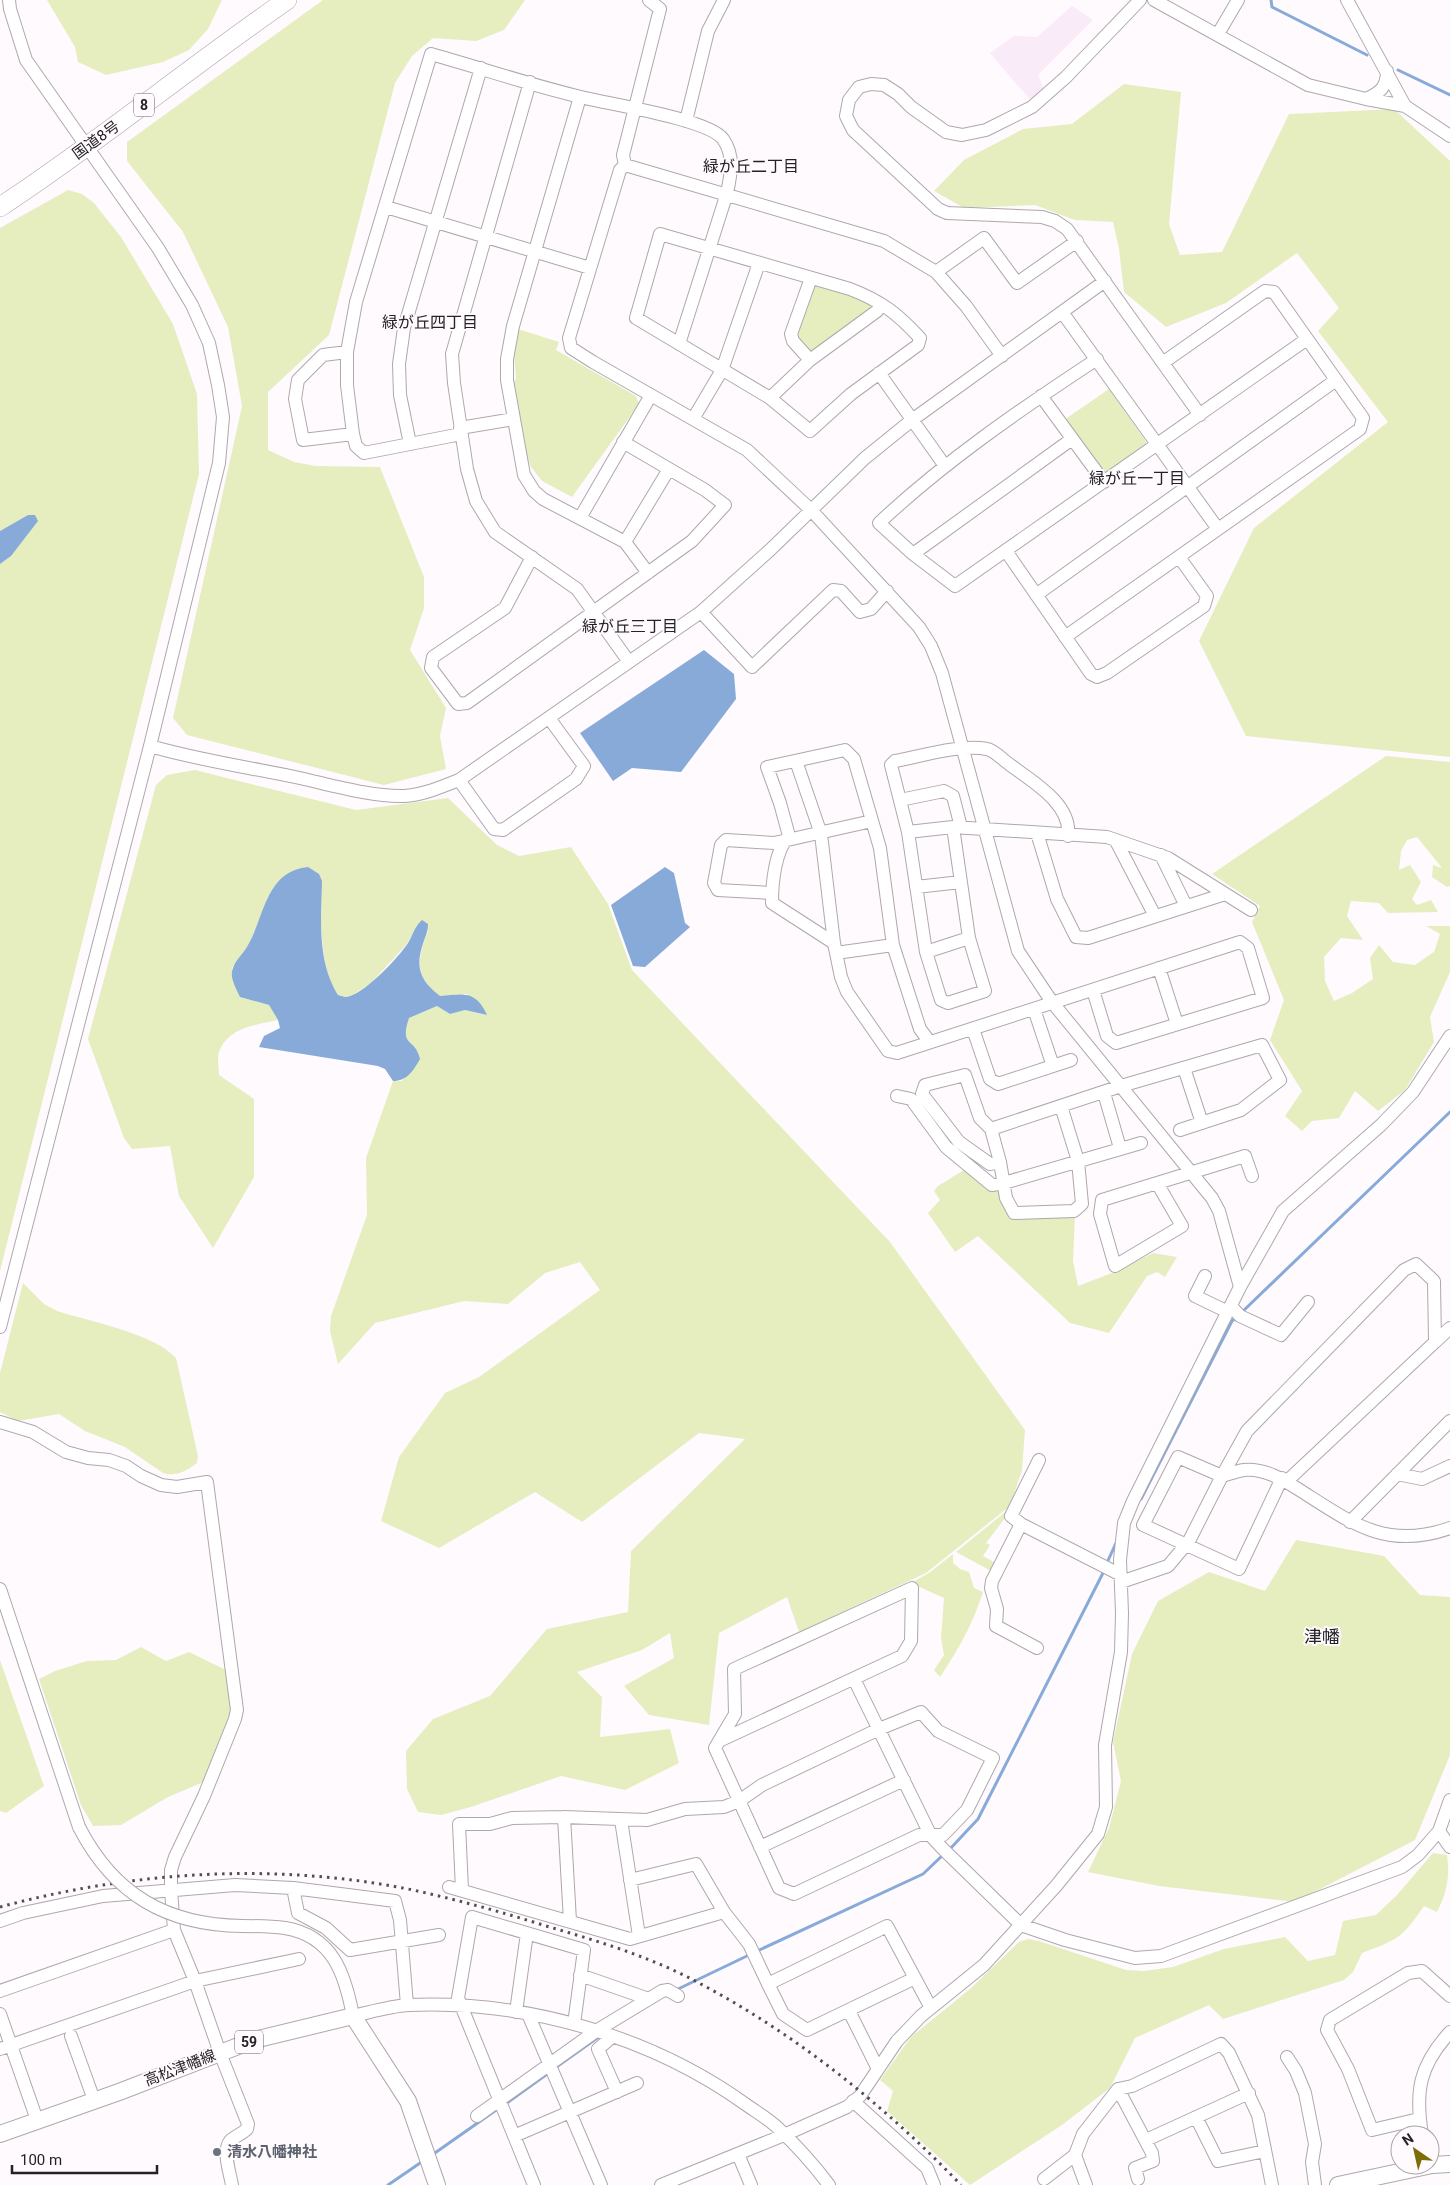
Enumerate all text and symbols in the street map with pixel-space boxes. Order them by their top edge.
road number: 8 [134,94,154,116]
street label: 国道8号 [69,117,123,163]
district label: 緑が丘二丁目 [703,157,799,176]
district label: 緑が丘四丁目 [382,313,478,332]
district label: 緑が丘一丁目 [1089,469,1185,488]
district label: 緑が丘三丁目 [582,617,678,636]
district label: 津幡 [1304,1626,1340,1647]
road number: 59 [235,2030,263,2054]
street label: 高松津幡線 [142,2046,218,2090]
north arrow [1390,2125,1440,2175]
text: N [1399,2130,1416,2149]
scale bar [12,2142,158,2174]
place label: 清水八幡神社 [227,2143,317,2161]
marker: 清水八幡神社 [211,2146,223,2158]
text: 100 m [20,2151,62,2169]

